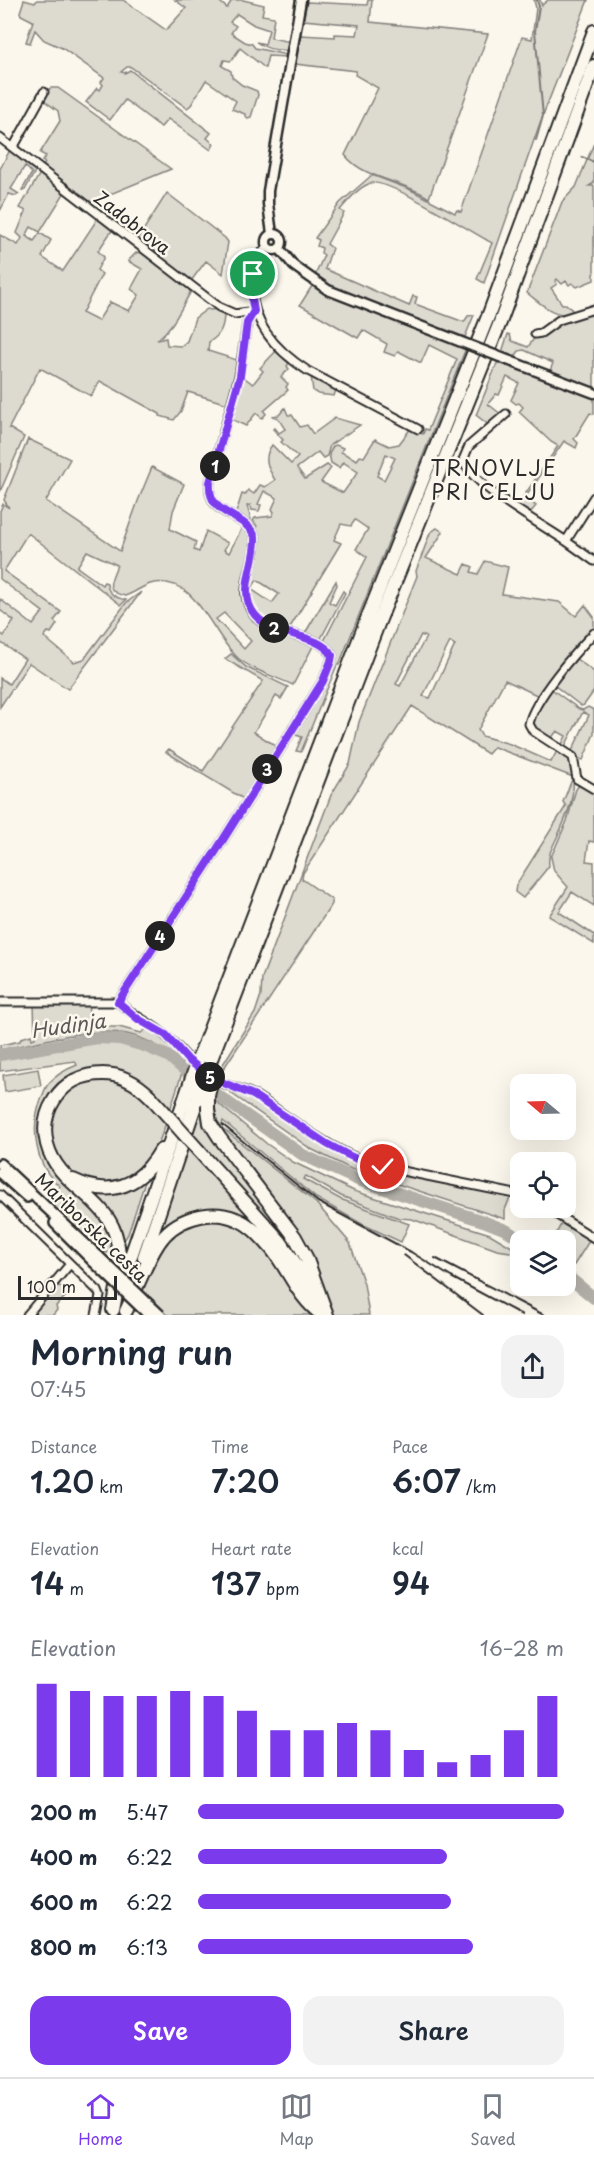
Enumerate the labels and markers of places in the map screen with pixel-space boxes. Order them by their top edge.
pin [227,248,278,299]
pin: 1 [200,451,230,481]
pin: 2 [259,613,289,643]
pin: 3 [252,754,282,784]
pin: 4 [145,921,175,951]
pin: 5 [195,1062,225,1092]
pin [357,1141,408,1192]

